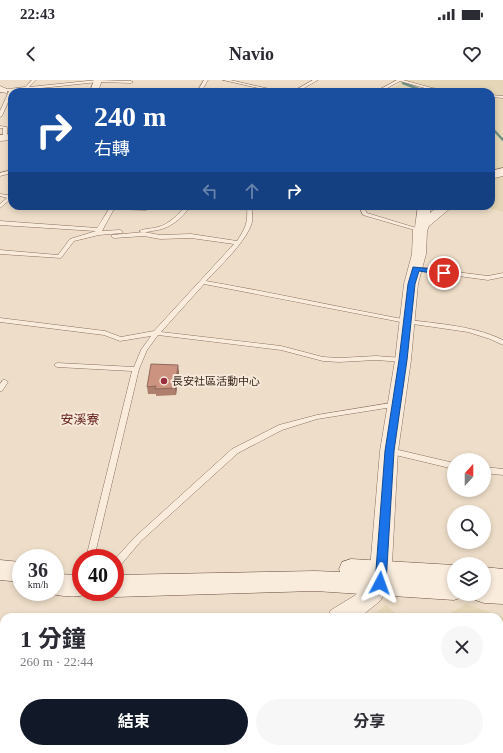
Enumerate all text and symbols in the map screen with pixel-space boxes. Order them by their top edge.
text: 22:43 [20,6,55,22]
icon: back [20,43,42,65]
icon: heart [461,43,483,65]
text: Navio [229,44,274,64]
text: 240 m [94,101,166,132]
icon: right [28,104,80,156]
text: 右轉 [94,139,130,159]
icon: left [199,180,221,202]
icon: ahead [241,180,263,202]
icon: right [283,180,305,202]
pin [427,256,461,290]
icon: arrive [433,262,455,284]
place label: 長安社區活動中心 [172,375,260,387]
marker: 長安社區活動中心 [159,376,169,386]
district label: 安溪寮 [60,412,100,427]
north arrow [447,453,491,497]
map controls [447,453,491,601]
button: search [447,505,491,549]
speed limit sign: 40 [72,549,124,601]
button: layers [447,557,491,601]
text: 36 [28,559,48,581]
position arrow [359,562,401,604]
text: km/h [28,579,48,590]
text: 1 分鐘 [20,626,86,652]
button: close [441,626,483,668]
text: 260 m · 22:44 [20,654,93,669]
button: 結束 [20,699,248,745]
button: 分享 [256,699,483,745]

